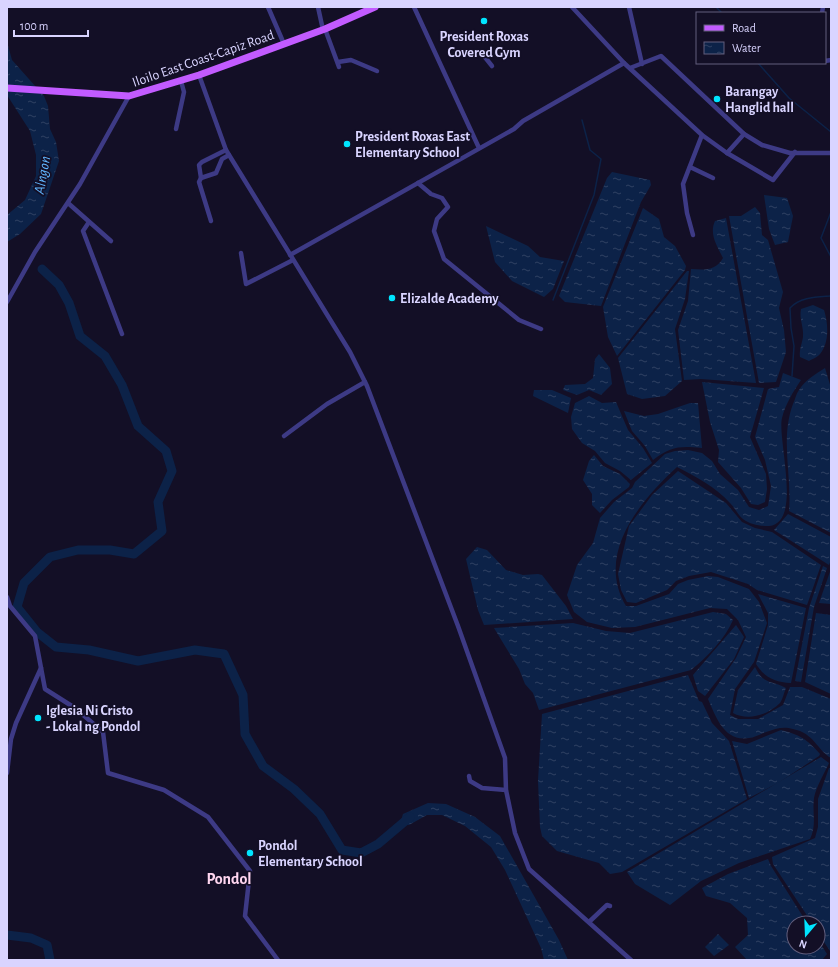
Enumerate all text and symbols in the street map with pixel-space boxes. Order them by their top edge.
scale bar [14,12,88,38]
legend [696,12,826,64]
marker: President Roxas Covered Gym [479,16,489,26]
text: 100 m [20,20,48,32]
text: Road [732,22,756,34]
street label: Iloilo East Coast-Capiz Road [130,28,276,90]
place label: President Roxas Covered Gym [439,30,529,60]
text: Water [732,42,761,54]
place label: Barangay Hanglid hall [725,85,794,115]
marker: Barangay Hanglid hall [712,94,722,104]
place label: President Roxas East Elementary School [355,130,470,160]
marker: President Roxas East Elementary School [342,139,352,149]
water label: Alngon [32,155,53,196]
place label: Elizalde Academy [400,292,499,306]
marker: Elizalde Academy [387,293,397,303]
place label: Iglesia Ni Cristo - Lokal ng Pondol [46,704,141,734]
marker: Iglesia Ni Cristo - Lokal ng Pondol [33,713,43,723]
place label: Pondol Elementary School [258,839,363,869]
marker: Pondol Elementary School [245,848,255,858]
district label: Pondol [206,871,252,887]
north arrow [786,915,826,955]
text: N [797,938,808,950]

